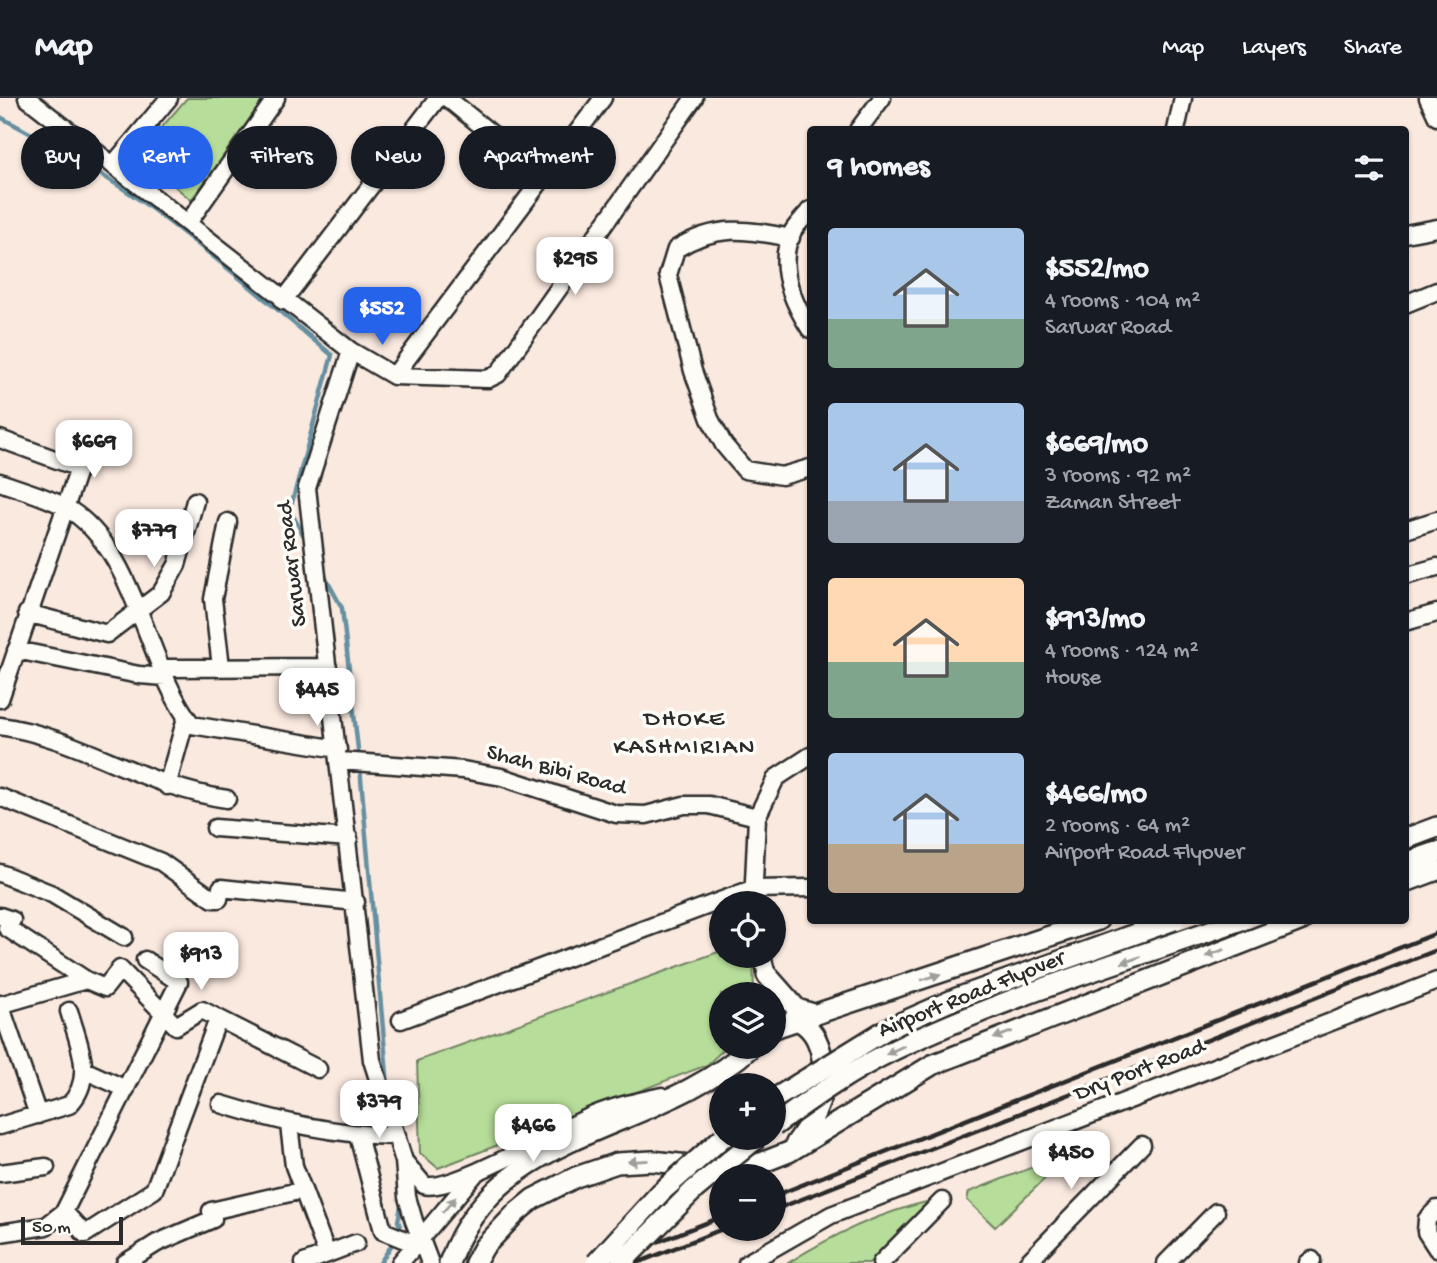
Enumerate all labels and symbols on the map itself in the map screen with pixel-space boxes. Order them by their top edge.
pin: $295 [534,238,616,297]
pin: $552 [341,288,423,347]
pin: $669 [53,420,135,480]
street label: Sarwar Road [272,498,314,628]
pin: $779 [113,510,195,569]
pin: $445 [276,668,358,728]
district label: DHOKE KASHMIRIAN [614,706,756,763]
street label: Shah Bibi Road [483,739,630,803]
pin: $913 [160,932,242,992]
street label: Airport Road Flyover [875,945,1071,1045]
one-way arrow [1205,948,1226,959]
one-way arrow [1120,955,1141,966]
one-way arrow [921,971,942,981]
one-way arrow [992,1030,1013,1041]
street label: Dry Port Road [1069,1033,1211,1109]
one-way arrow [885,1044,905,1055]
pin: $379 [338,1080,420,1140]
pin: $466 [492,1104,574,1164]
pin: $450 [1030,1132,1112,1191]
one-way arrow [627,1156,649,1167]
one-way arrow [441,1196,457,1214]
scale bar [21,1214,122,1246]

